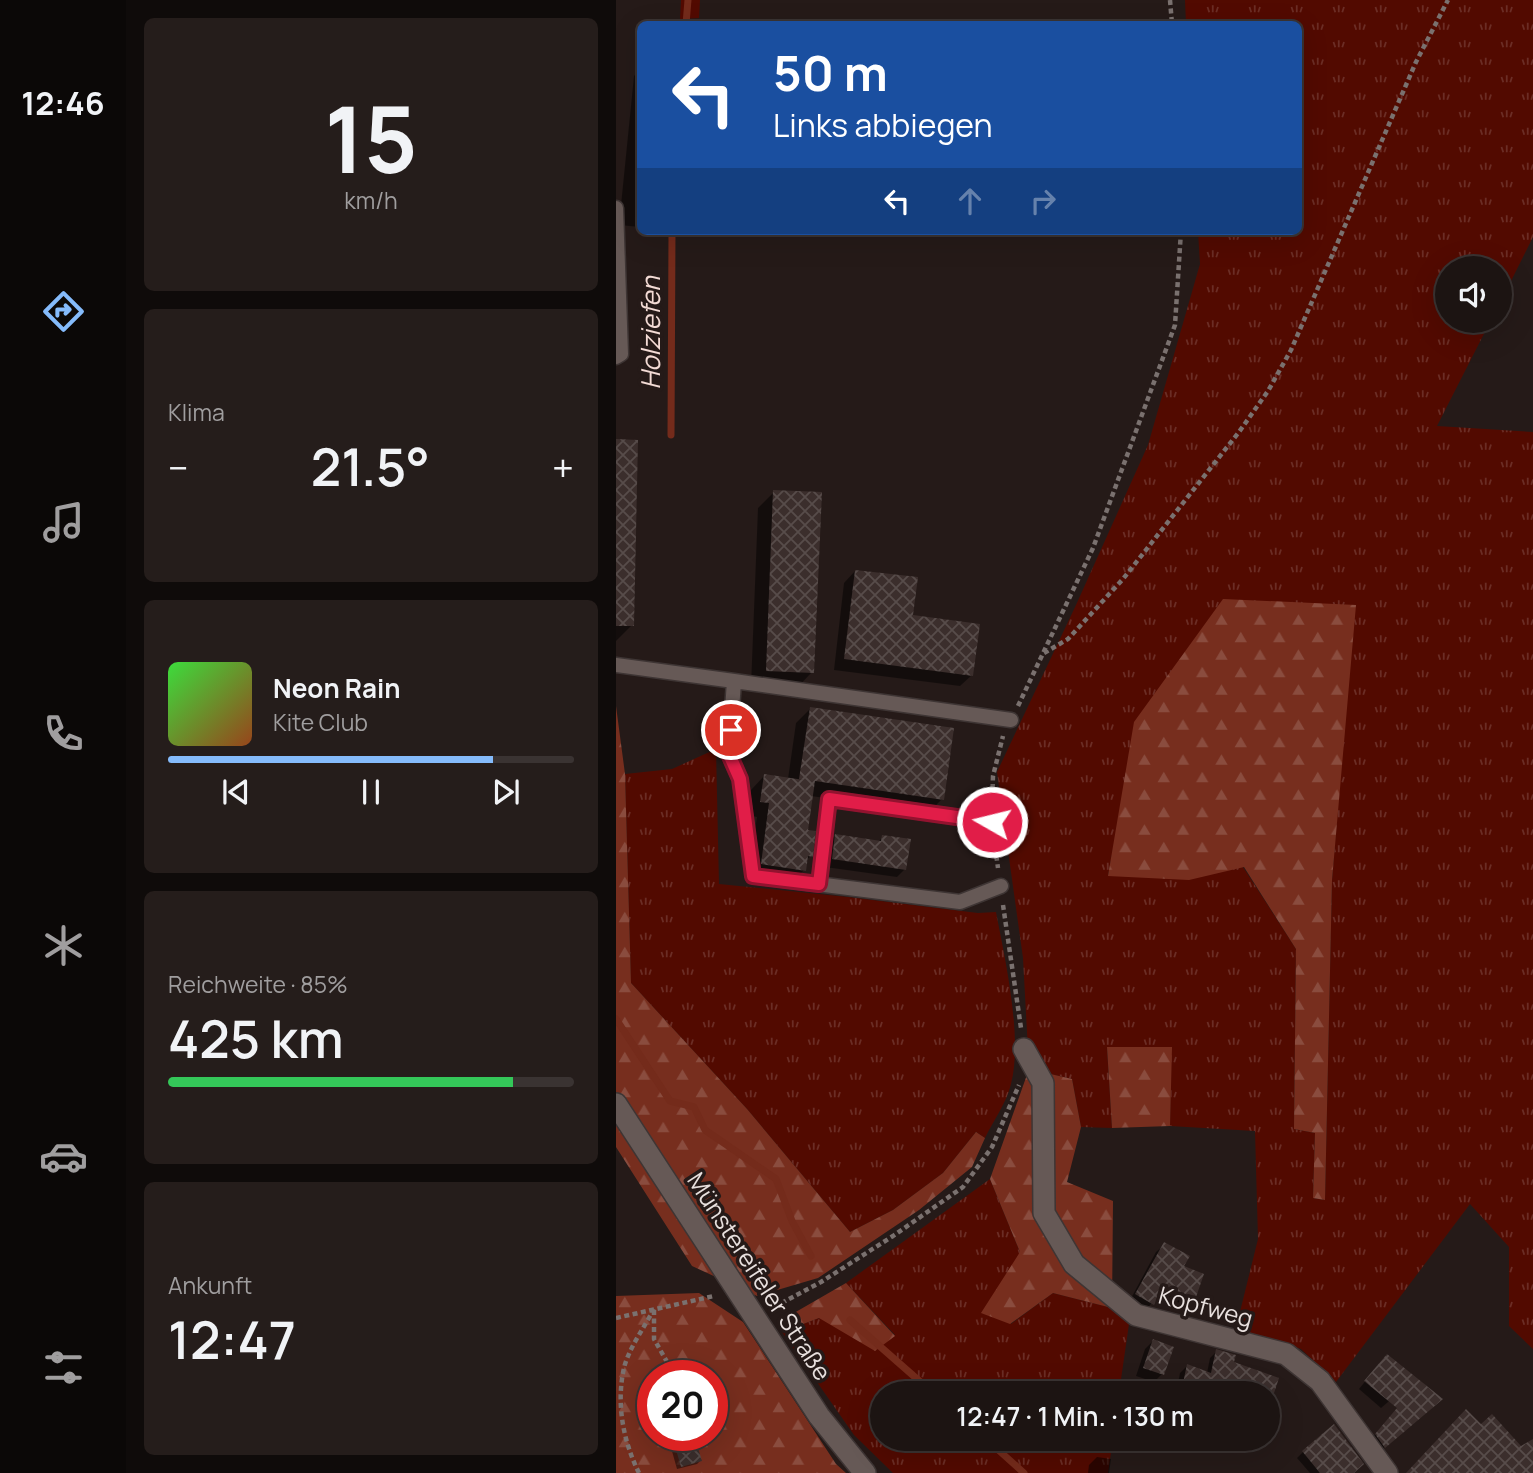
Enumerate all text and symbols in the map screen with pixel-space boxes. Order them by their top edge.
text: 50 m [773,39,888,106]
icon: left [658,49,749,140]
text: 15 [324,76,418,200]
text: 12:46 [21,81,105,125]
text: Links abbiegen [773,103,993,147]
icon: left [878,182,916,220]
icon: ahead [951,182,989,220]
icon: right [1024,182,1062,220]
text: km/h [344,184,398,216]
map controls [1435,256,1512,333]
button: sound [1435,256,1512,333]
water label: Holziefen [632,275,668,390]
icon: directions [39,287,88,336]
text: Klima [168,396,225,428]
text: 21.5° [311,431,430,502]
text: − [168,441,189,493]
text: + [552,441,574,493]
icon: music [39,498,88,547]
text: Neon Rain [273,670,401,706]
pin [701,700,761,760]
text: Kite Club [273,706,368,738]
icon: phone [39,709,88,758]
icon: arrive [712,711,750,749]
icon: previous [217,773,255,811]
icon: pause [352,773,390,811]
icon: next [487,773,525,811]
position arrow [955,785,1029,859]
icon: climate [39,921,88,970]
text: Reichweite · 85% [168,968,348,1000]
text: 425 km [168,1003,344,1074]
icon: car [39,1132,88,1181]
street label: Münstereifeler Straße [680,1166,840,1386]
text: Ankunft [168,1269,252,1301]
street label: Kopfweg [1155,1278,1257,1334]
text: 12:47 [168,1304,296,1375]
icon: filters [39,1343,88,1392]
speed limit sign: 20 [637,1360,728,1451]
text: 12:47 · 1 Min. · 130 m [956,1398,1194,1434]

